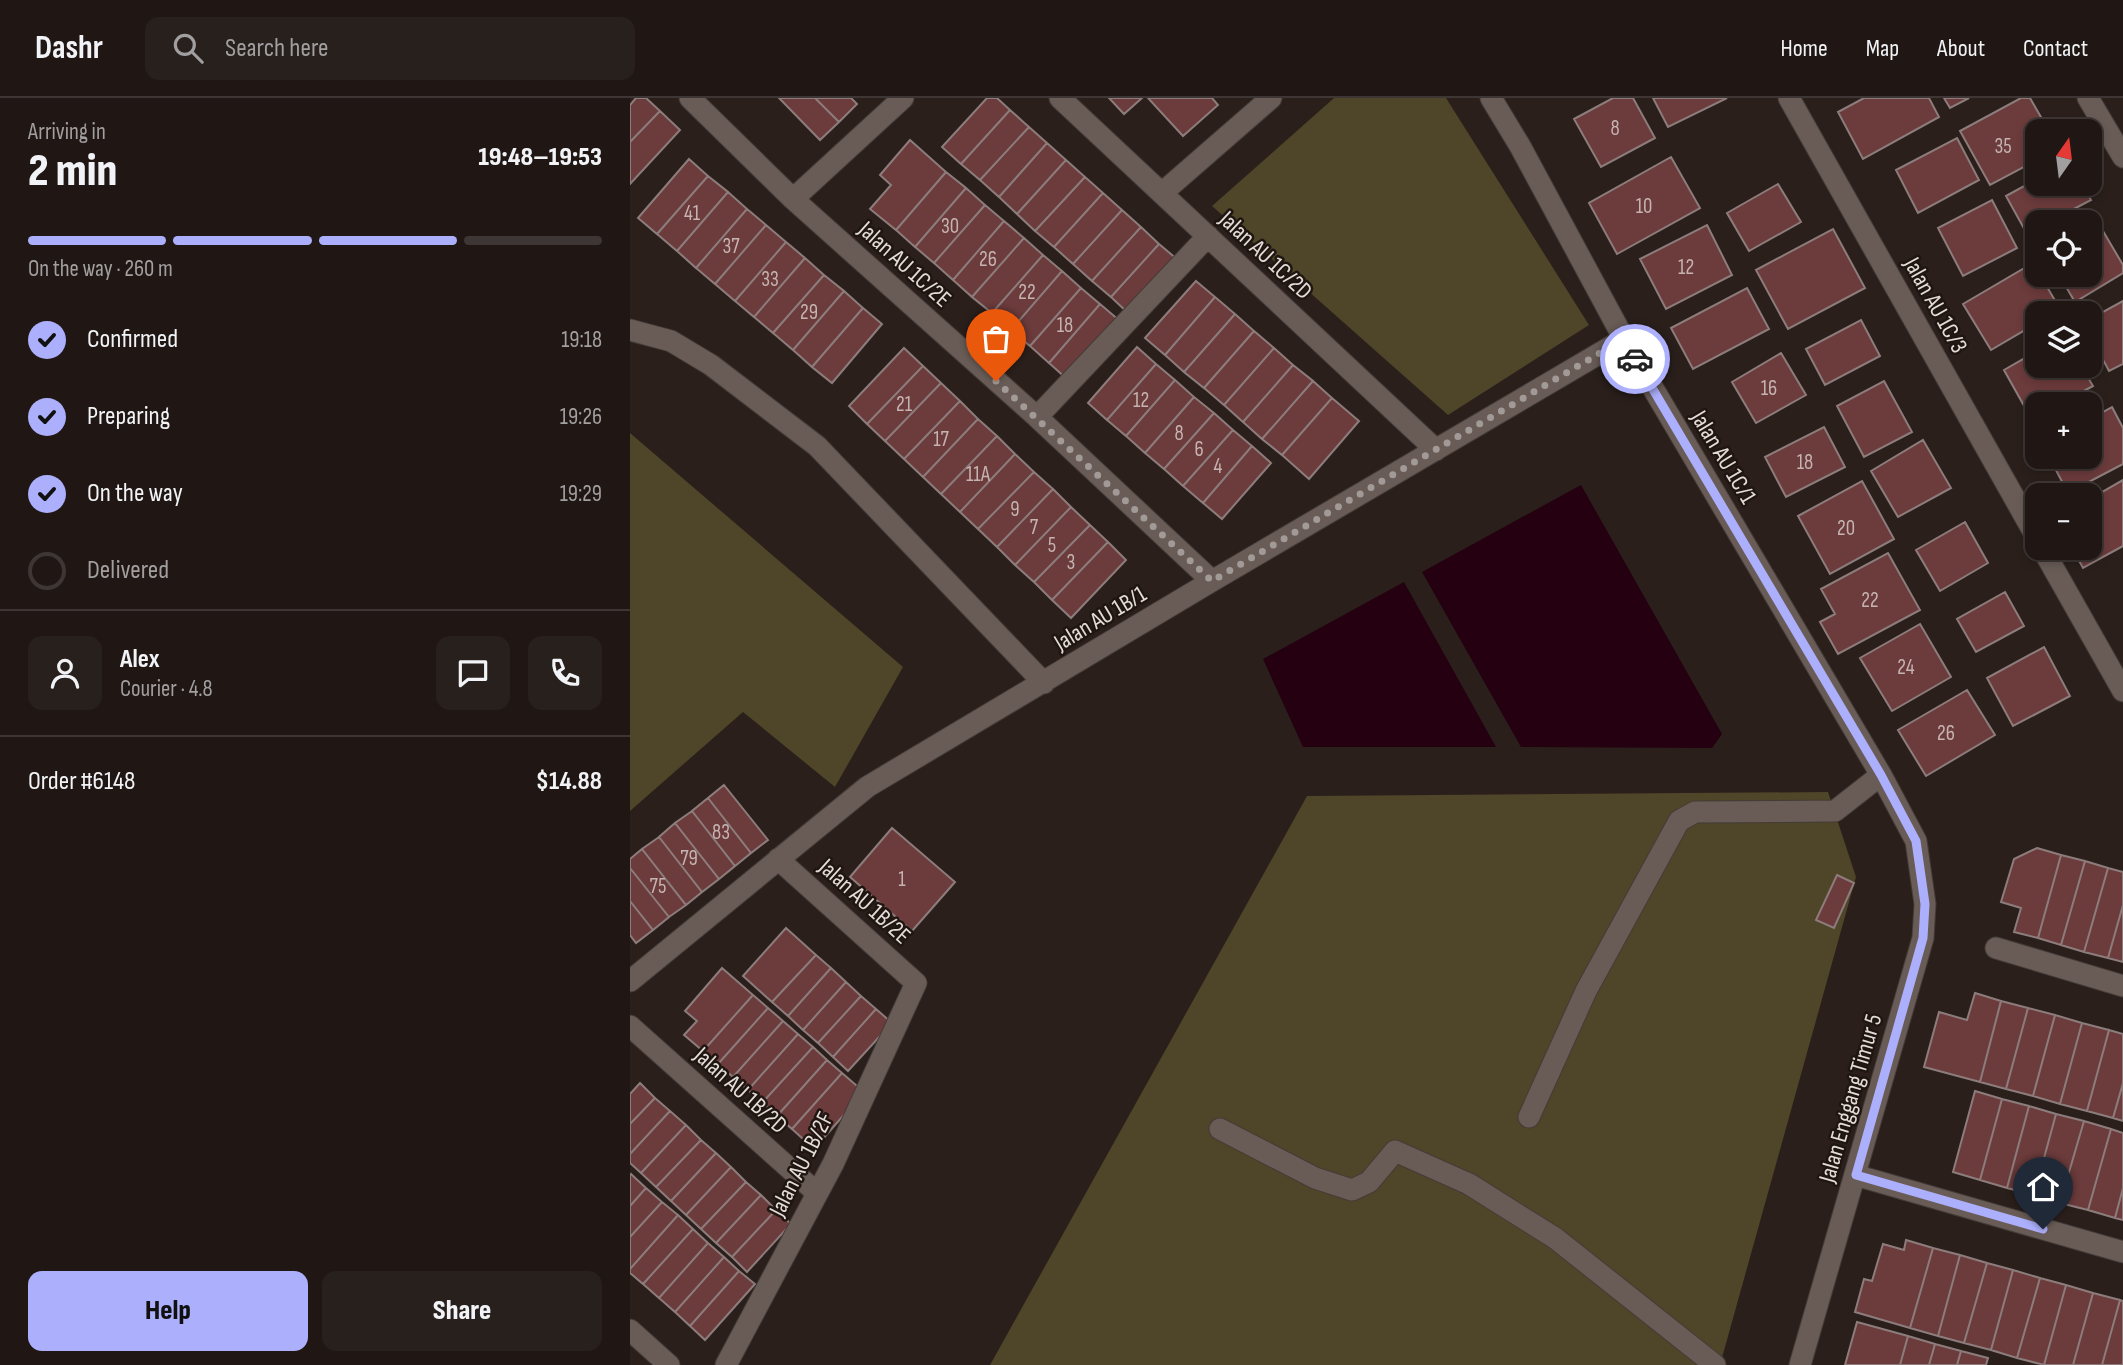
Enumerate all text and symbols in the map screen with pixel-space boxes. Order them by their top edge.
search box [145,17,635,80]
text: Dashr [35,28,103,68]
icon: search [169,29,207,67]
text: Search here [225,33,328,64]
text: Home [1780,34,1828,63]
text: Map [1866,34,1899,63]
text: About [1937,34,1985,63]
text: Contact [2023,34,2088,63]
house number: 8 [1610,116,1620,141]
text: Arriving in [28,118,106,146]
north arrow [2025,119,2102,196]
map controls [2025,119,2102,560]
house number: 35 [1994,134,2012,159]
text: 19:48–19:53 [478,142,602,173]
text: 2 min [28,144,117,199]
house number: 10 [1636,194,1652,219]
house number: 41 [684,201,701,226]
street label: Jalan AU 1C/2D [1212,204,1318,306]
button: locate [2025,210,2102,287]
house number: 30 [941,214,959,239]
street label: Jalan AU 1C/2E [852,215,957,314]
house number: 37 [722,234,740,259]
house number: 26 [979,247,997,272]
street label: Jalan AU 1C/3 [1897,251,1974,358]
text: On the way · 260 m [28,255,173,283]
house number: 12 [1678,255,1694,280]
house number: 33 [761,267,779,292]
house number: 22 [1018,280,1036,305]
house number: 29 [800,300,818,325]
button: layers [2025,301,2102,378]
pin [966,309,1026,381]
house number: 18 [1057,313,1073,338]
icon: bag [977,320,1015,358]
icon: check [28,321,66,359]
text: Confirmed [87,324,178,355]
courier [1600,324,1670,394]
text: 19:18 [561,326,602,354]
icon: car [1616,340,1654,378]
house number: 16 [1761,376,1777,401]
house number: 12 [1133,388,1149,413]
house number: 21 [896,392,913,417]
button: + [2025,392,2102,469]
icon: check [28,398,66,436]
text: Preparing [87,401,170,432]
text: 19:26 [560,403,602,431]
street label: Jalan AU 1C/1 [1684,405,1763,510]
house number: 8 [1174,421,1184,446]
house number: 17 [933,427,949,452]
house number: 6 [1194,437,1204,462]
house number: 18 [1797,450,1813,475]
house number: 4 [1214,454,1223,479]
house number: 11A [966,462,991,487]
icon: check [28,475,66,513]
text: On the way [87,478,183,509]
text: 19:29 [560,480,602,508]
button: − [2025,483,2102,560]
house number: 9 [1010,497,1020,522]
house number: 7 [1030,515,1039,540]
house number: 20 [1837,516,1855,541]
house number: 5 [1048,533,1056,558]
house number: 3 [1067,550,1075,575]
text: Delivered [87,555,169,586]
street label: Jalan AU 1B/1 [1048,579,1152,658]
house number: 22 [1861,588,1879,613]
button: person [28,636,102,710]
button: chat [436,636,510,710]
button: phone [528,636,602,710]
text: Alex [120,644,160,675]
house number: 24 [1897,655,1915,680]
text: Courier · 4.8 [120,675,213,703]
house number: 26 [1937,721,1955,746]
text: Order #6148 [28,766,135,797]
text: $14.88 [536,766,602,797]
house number: 83 [712,820,730,845]
house number: 79 [680,846,698,871]
street label: Jalan AU 1B/2E [812,852,917,950]
house number: 1 [898,867,906,892]
house number: 75 [650,874,666,899]
street label: Jalan Enggang Timur 5 [1812,1011,1888,1187]
street label: Jalan AU 1B/2D [687,1040,793,1140]
street label: Jalan AU 1B/2F [762,1107,840,1222]
pin [2013,1157,2073,1229]
icon: home [2024,1168,2062,1206]
button: Help [28,1271,308,1351]
button: Share [322,1271,602,1351]

